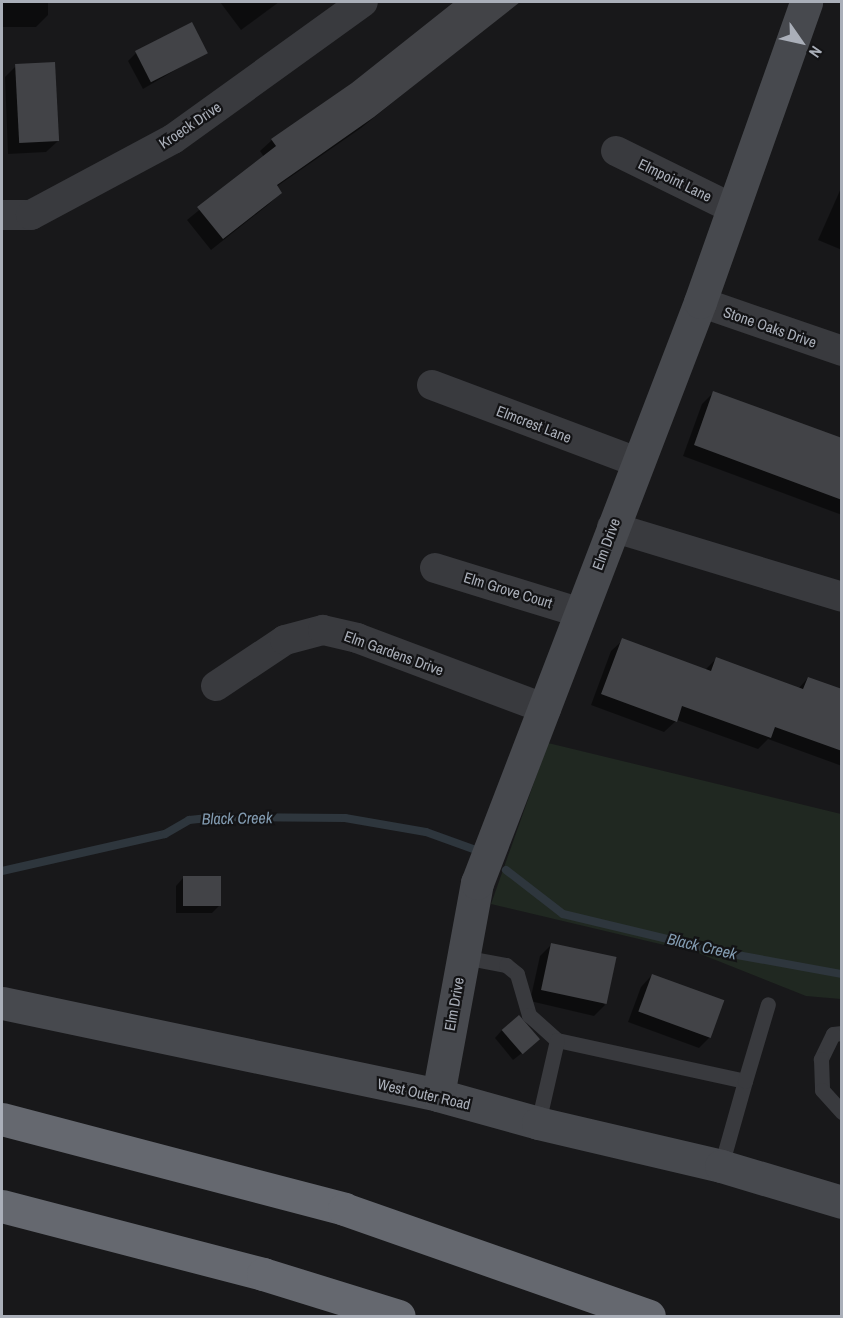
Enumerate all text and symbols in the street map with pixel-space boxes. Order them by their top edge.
north arrow [771,12,831,72]
text: N [804,42,828,62]
street label: Kroeck Drive [156,98,224,152]
street label: Elmpoint Lane [635,155,715,205]
street label: Stone Oaks Drive [721,303,819,351]
street label: Elmcrest Lane [494,402,574,446]
street label: Elm Drive [588,516,624,572]
street label: Elm Grove Court [462,568,554,612]
street label: Elm Gardens Drive [342,627,446,679]
water label: Black Creek [201,808,273,828]
water label: Black Creek [665,929,739,963]
street label: Elm Drive [440,976,468,1032]
street label: West Outer Road [376,1075,472,1113]

